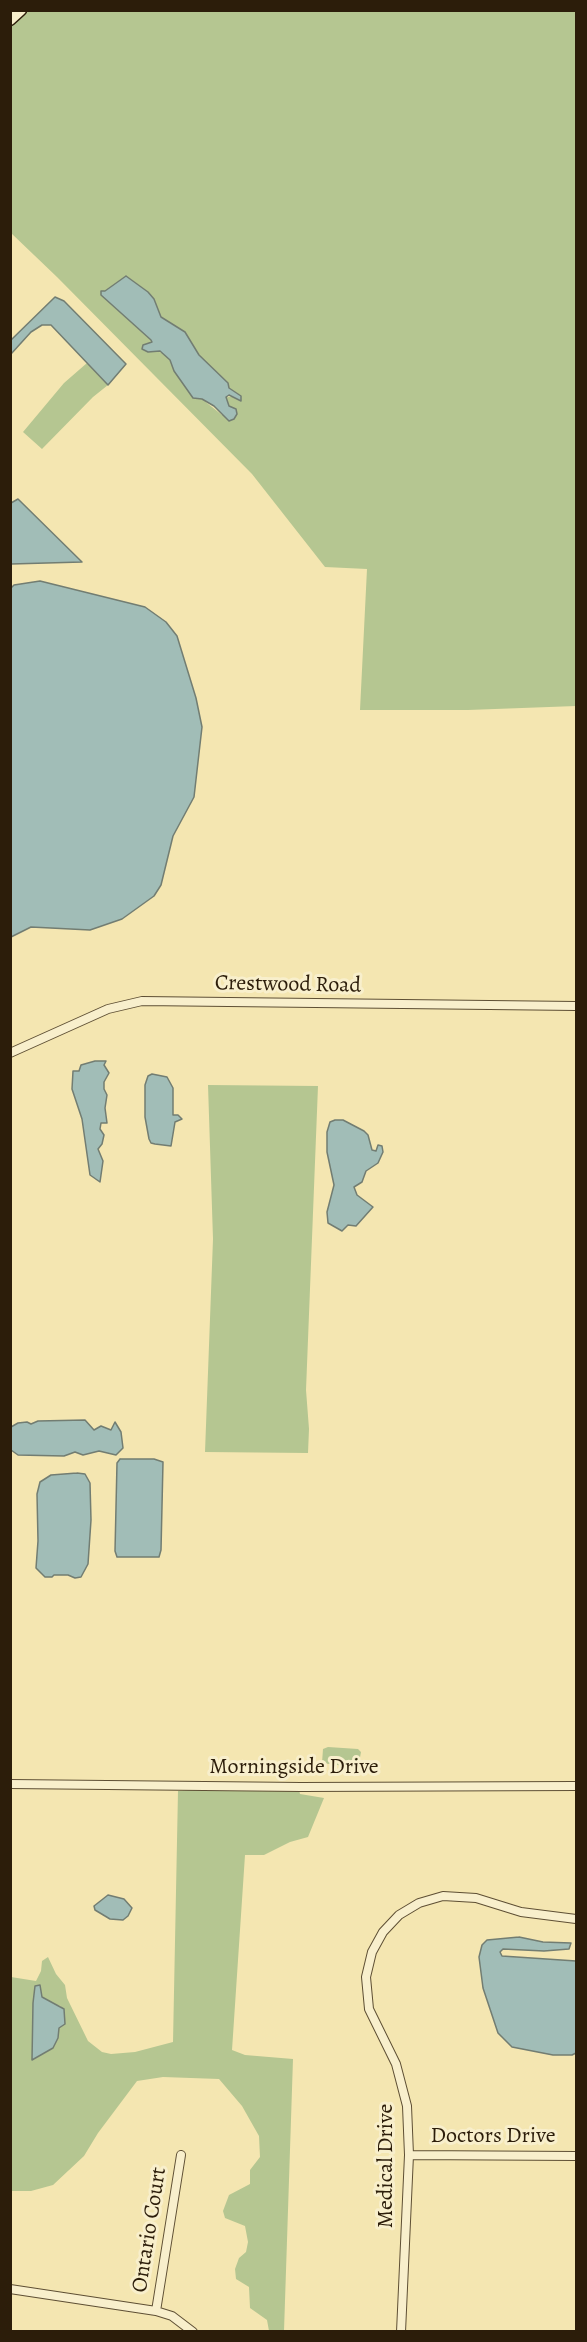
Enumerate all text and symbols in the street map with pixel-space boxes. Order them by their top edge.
street label: Crestwood Road [215,971,361,999]
street label: Morningside Drive [209,1755,379,1781]
street label: Medical Drive [374,2104,400,2228]
street label: Doctors Drive [431,2124,555,2150]
street label: Ontario Court [127,2165,173,2295]

